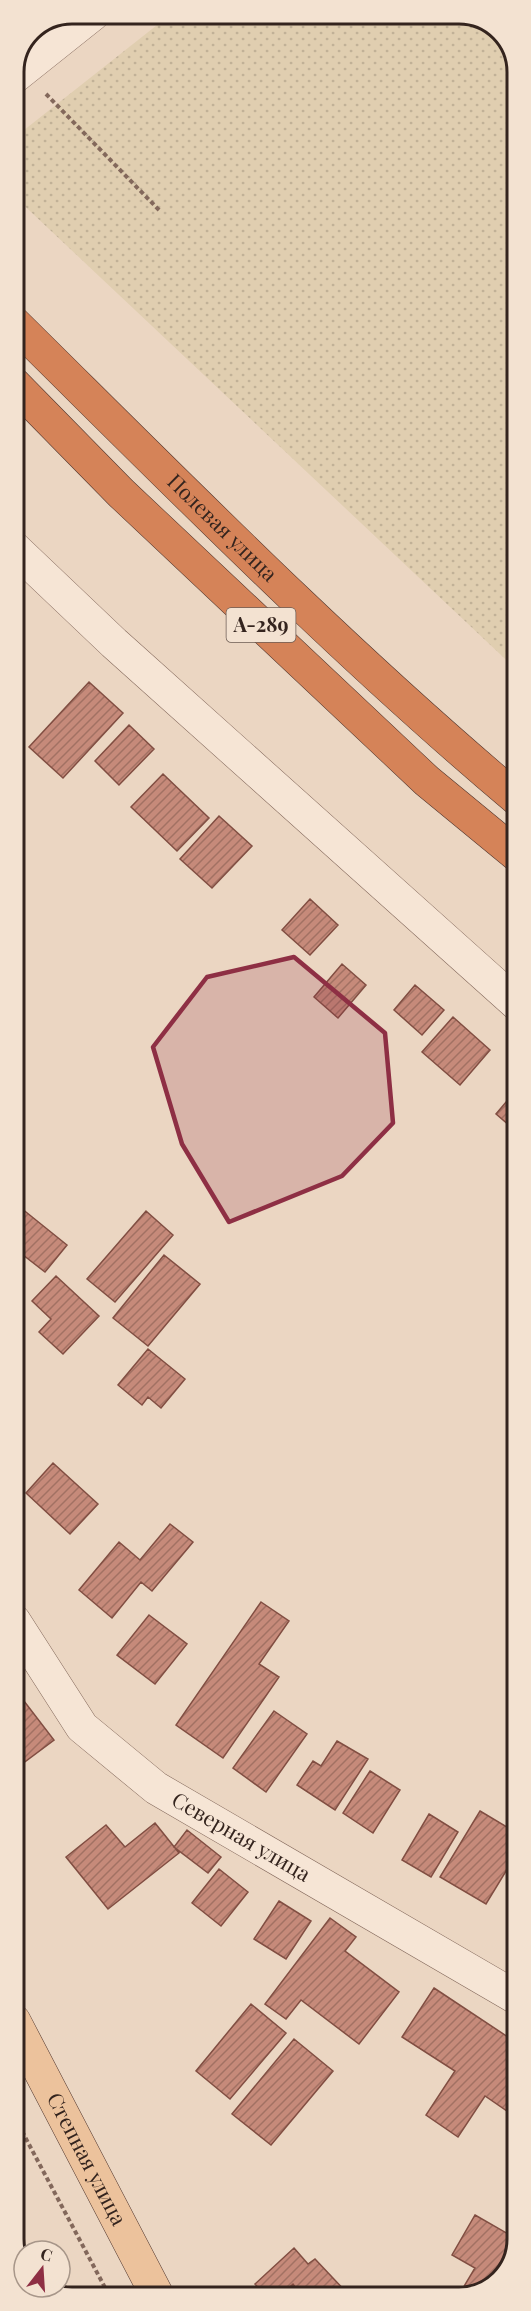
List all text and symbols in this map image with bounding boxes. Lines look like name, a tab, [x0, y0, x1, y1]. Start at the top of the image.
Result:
street label: Полевая улица	[162, 467, 285, 587]
road number: А-289	[226, 608, 296, 642]
street label: Северная улица	[167, 1784, 317, 1887]
street label: Степная улица	[42, 2087, 134, 2230]
north arrow	[12, 2239, 72, 2299]
text: С	[38, 2242, 55, 2266]

